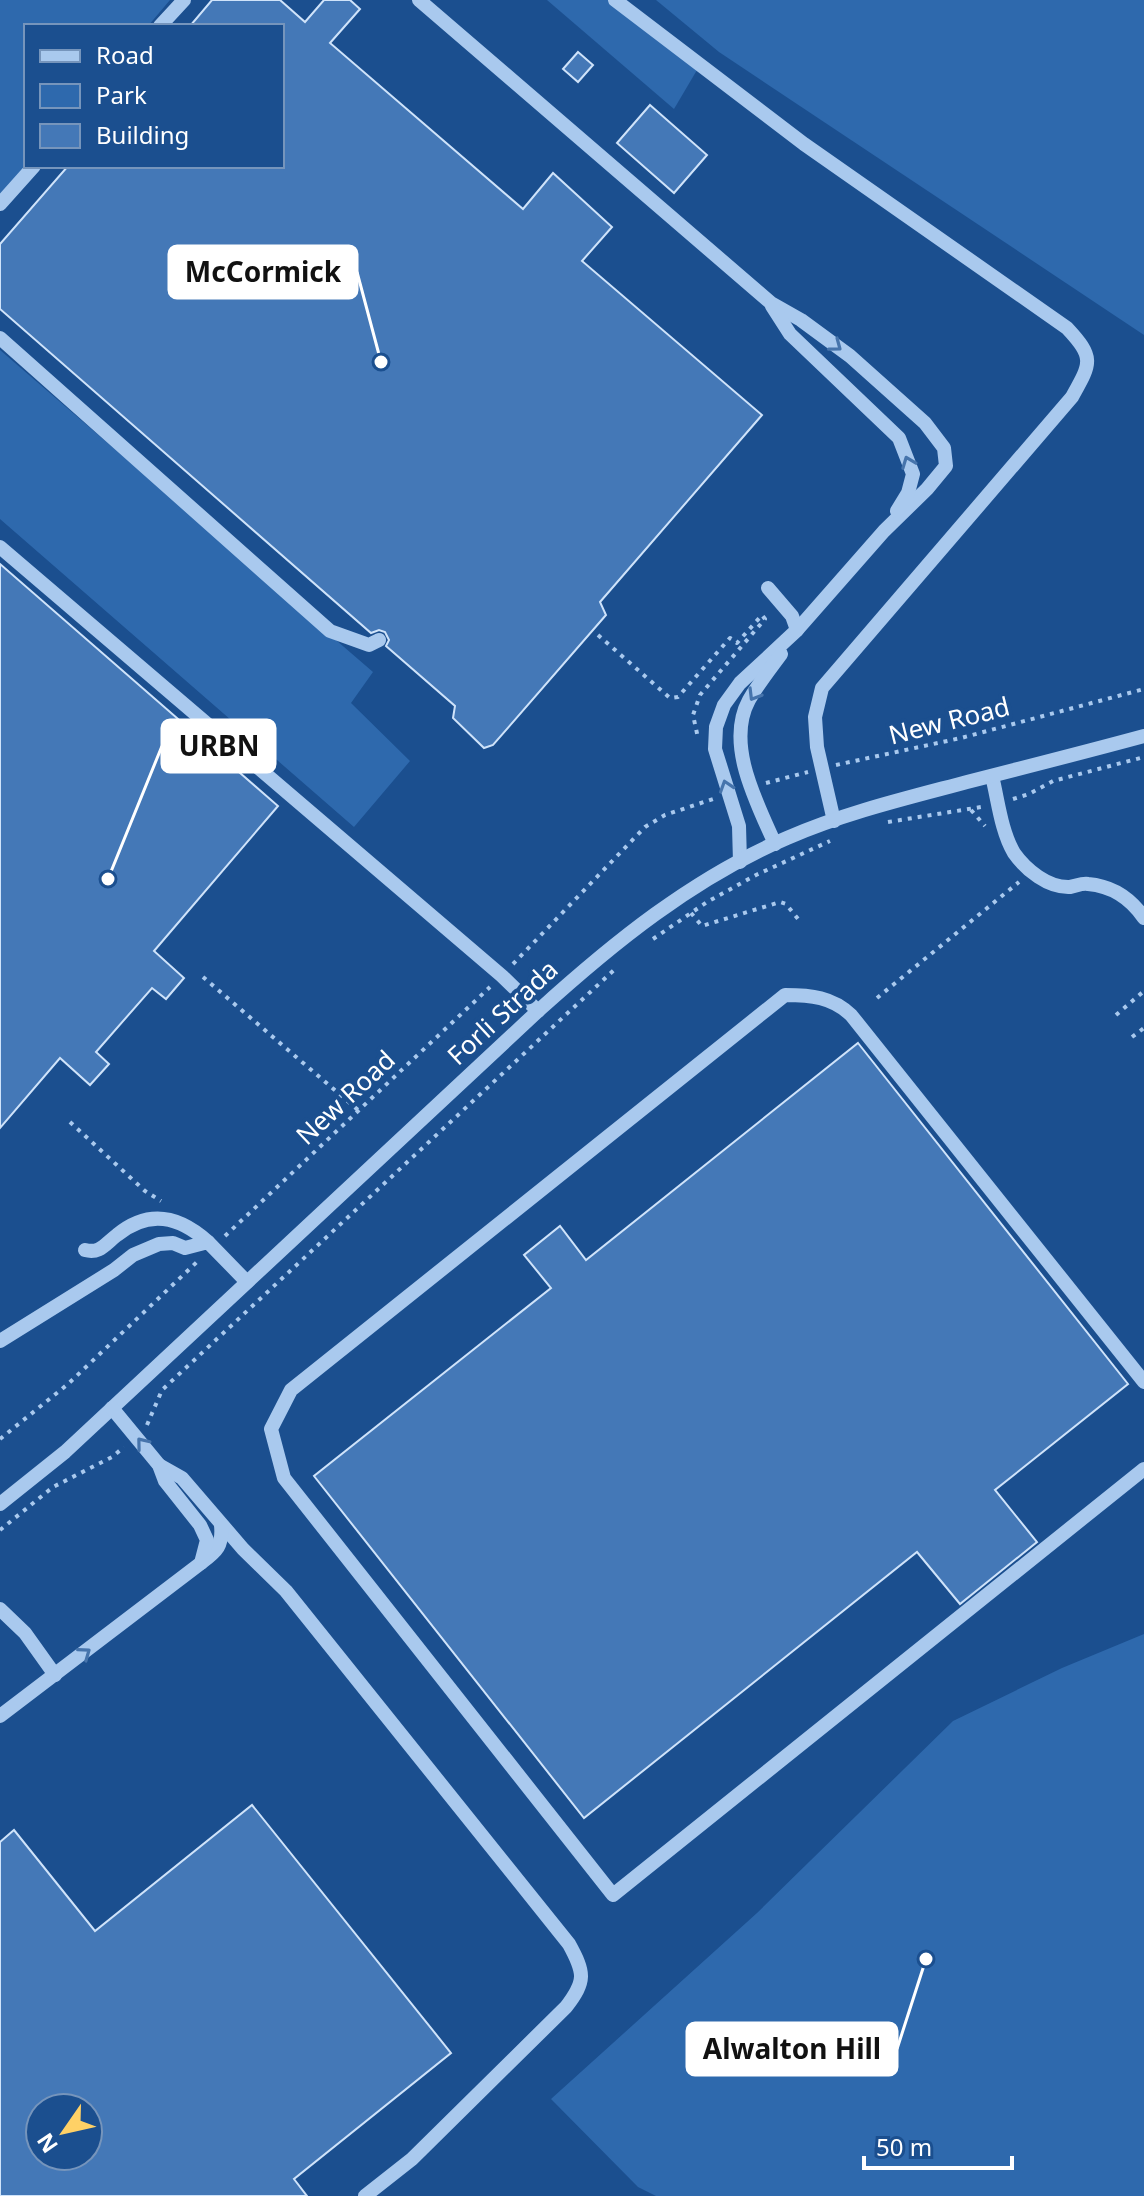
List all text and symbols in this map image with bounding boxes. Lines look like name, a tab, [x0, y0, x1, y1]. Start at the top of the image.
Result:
legend	[24, 24, 284, 168]
text: Road	[96, 38, 154, 71]
text: Park	[96, 78, 147, 111]
text: Building	[96, 118, 189, 151]
callout: McCormick	[169, 246, 357, 298]
text: McCormick	[185, 252, 342, 290]
one-way arrow	[827, 336, 842, 351]
one-way arrow	[901, 456, 918, 470]
one-way arrow	[748, 686, 763, 701]
street label: New Road	[885, 688, 1013, 752]
callout: URBN	[162, 720, 275, 772]
text: URBN	[179, 726, 259, 764]
one-way arrow	[720, 780, 736, 794]
street label: Forli Strada	[439, 951, 565, 1073]
street label: New Road	[288, 1042, 402, 1152]
one-way arrow	[137, 1437, 151, 1452]
one-way arrow	[76, 1648, 91, 1663]
callout: Alwalton Hill	[687, 2023, 897, 2075]
text: Alwalton Hill	[703, 2029, 881, 2067]
north arrow	[24, 2092, 104, 2172]
scale bar	[864, 2120, 1012, 2170]
text: N	[29, 2128, 64, 2160]
text: 50 m	[876, 2130, 932, 2163]

